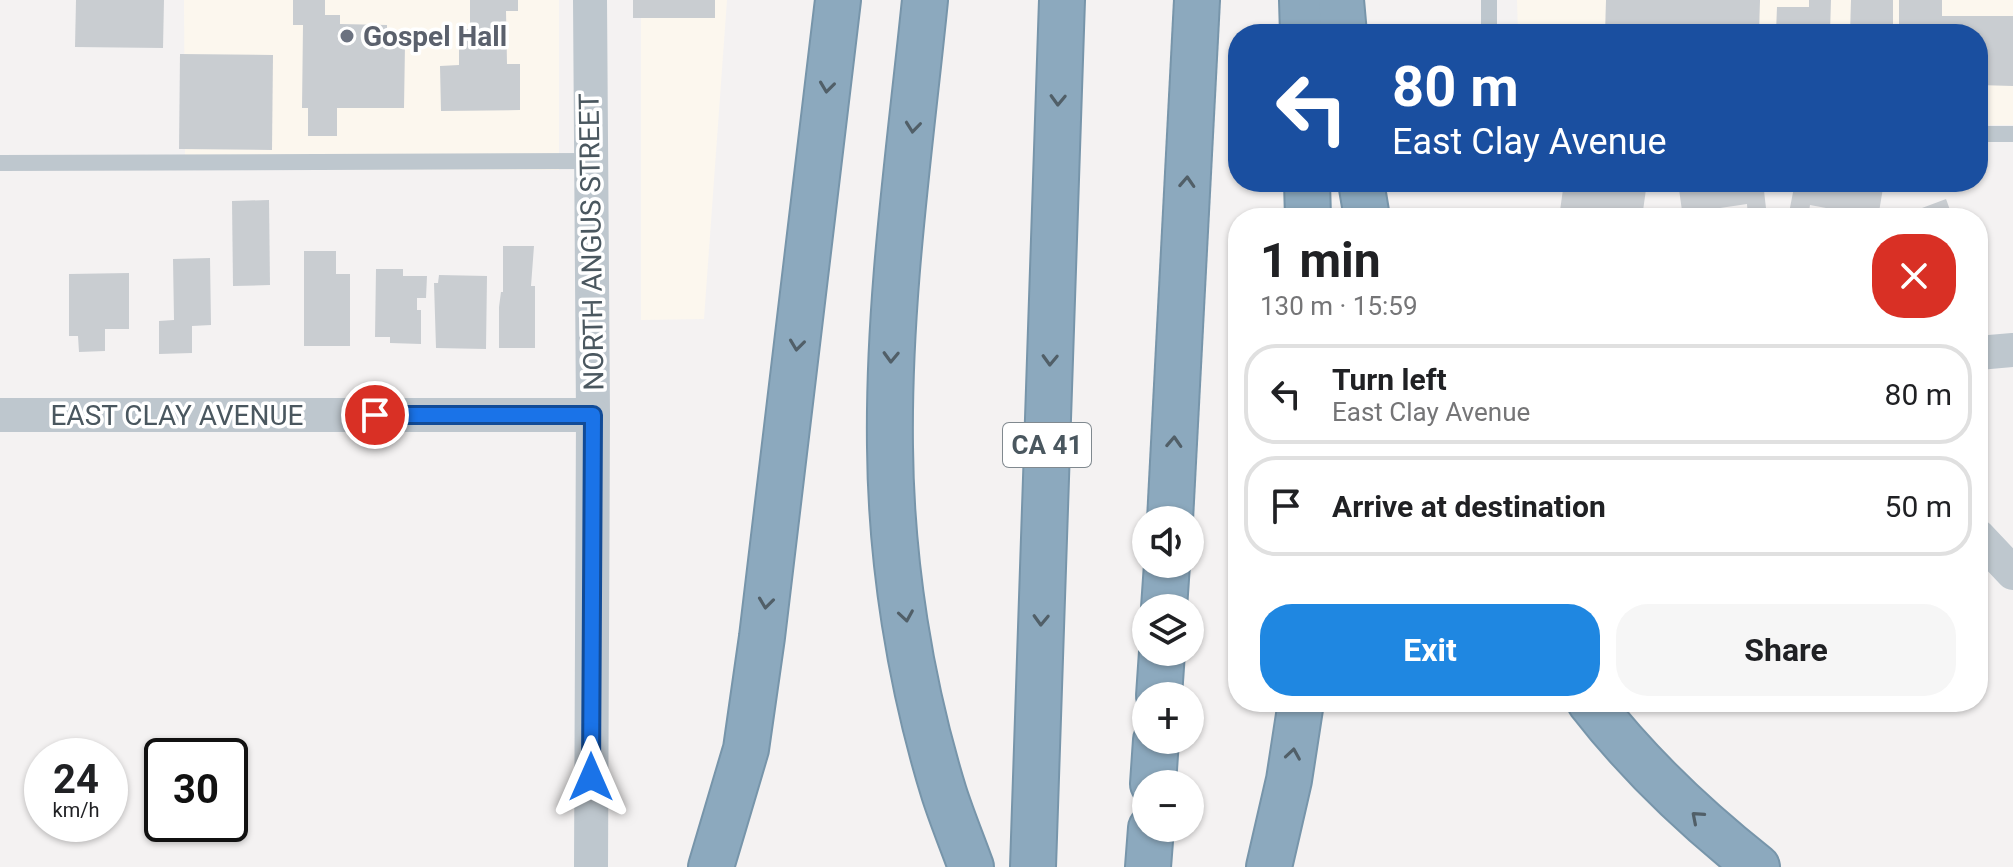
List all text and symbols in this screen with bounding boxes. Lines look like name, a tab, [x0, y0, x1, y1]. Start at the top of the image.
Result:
place label: Gospel Hall	[363, 20, 507, 53]
marker: Gospel Hall	[338, 27, 356, 45]
text: 80 m	[1392, 54, 1519, 120]
icon: left	[1260, 56, 1364, 160]
one-way arrow	[819, 81, 836, 94]
street label: NORTH ANGUS STREET	[572, 93, 611, 391]
one-way arrow	[1050, 94, 1067, 107]
one-way arrow	[904, 121, 921, 134]
text: East Clay Avenue	[1392, 121, 1667, 163]
one-way arrow	[1178, 175, 1195, 188]
text: 1 min	[1260, 232, 1381, 289]
button: close	[1872, 234, 1956, 318]
text: 130 m · 15:59	[1260, 291, 1418, 321]
one-way arrow	[788, 339, 805, 352]
one-way arrow	[883, 351, 900, 364]
one-way arrow	[1041, 354, 1058, 367]
text: Turn left	[1332, 362, 1447, 397]
icon: left	[1264, 372, 1308, 416]
text: 80 m	[1885, 377, 1952, 412]
pin	[341, 381, 409, 449]
icon: arrive	[353, 393, 397, 437]
text: East Clay Avenue	[1332, 397, 1530, 427]
street label: EAST CLAY AVENUE	[50, 399, 304, 432]
road number: CA 41	[1003, 423, 1091, 467]
one-way arrow	[1165, 435, 1182, 448]
icon: arrive	[1264, 484, 1308, 528]
text: Arrive at destination	[1332, 489, 1606, 524]
text: 50 m	[1885, 489, 1952, 524]
map controls	[1132, 506, 1204, 842]
button: sound	[1132, 506, 1204, 578]
button: layers	[1132, 594, 1204, 666]
one-way arrow	[758, 596, 775, 610]
button: Exit	[1260, 604, 1600, 696]
button: Share	[1616, 604, 1956, 696]
one-way arrow	[896, 609, 913, 623]
one-way arrow	[1032, 614, 1049, 627]
button: +	[1132, 682, 1204, 754]
position arrow	[549, 735, 633, 819]
speed limit sign: 30	[144, 738, 248, 842]
one-way arrow	[1284, 747, 1301, 761]
text: 24	[53, 756, 99, 803]
button: −	[1132, 770, 1204, 842]
text: km/h	[53, 798, 99, 822]
one-way arrow	[1692, 812, 1707, 826]

